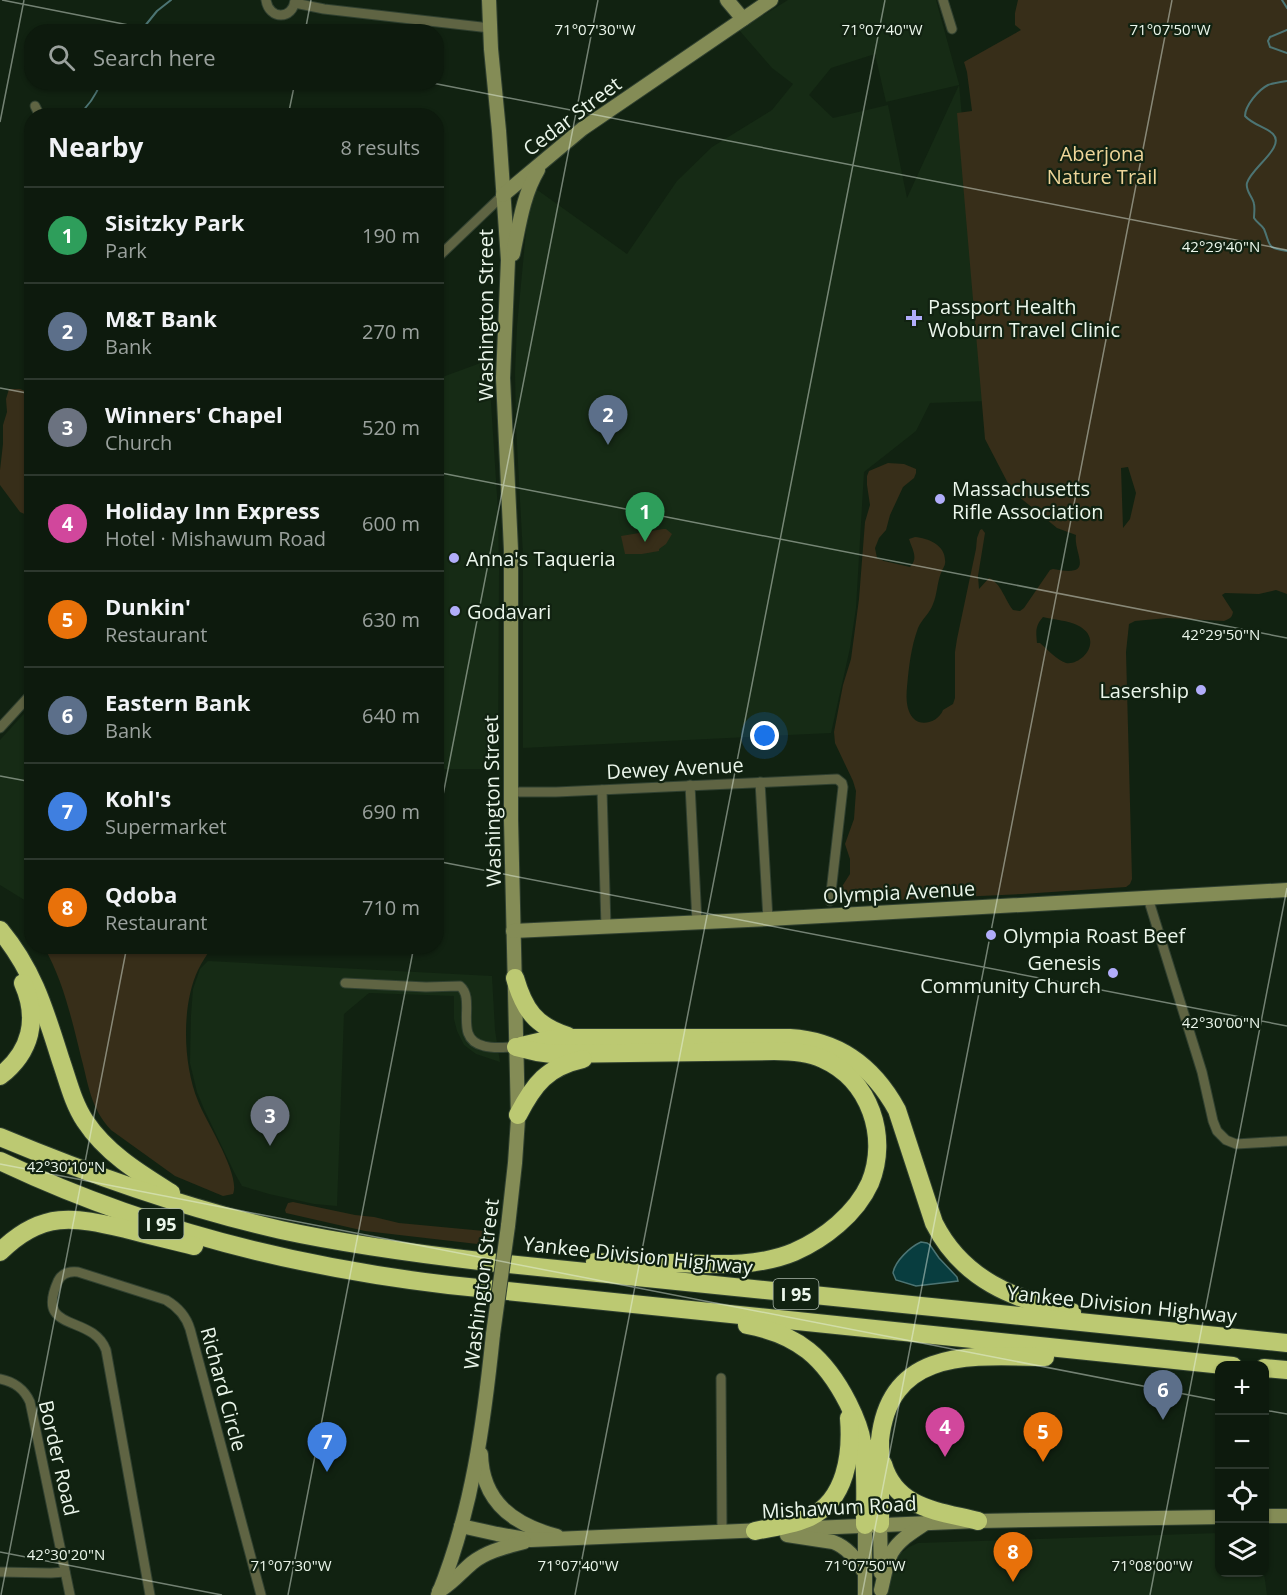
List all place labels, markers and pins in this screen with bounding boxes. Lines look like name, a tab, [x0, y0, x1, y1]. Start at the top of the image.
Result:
place label: Passport Health Woburn Travel Clinic	[928, 293, 1120, 343]
marker: Passport Health Woburn Travel Clinic	[905, 309, 923, 327]
pin: 2	[588, 396, 628, 445]
place label: Massachusetts Rifle Association	[952, 475, 1104, 525]
pin: 1	[626, 492, 664, 542]
marker: Massachusetts Rifle Association	[933, 492, 947, 506]
place label: Anna's Taqueria	[466, 545, 616, 572]
marker: Anna's Taqueria	[447, 551, 461, 565]
place label: Godavari	[467, 598, 551, 625]
marker: Godavari	[448, 604, 462, 618]
place label: Lasership	[1099, 677, 1189, 704]
marker: Lasership	[1194, 683, 1208, 697]
place label: Olympia Roast Beef	[1003, 922, 1186, 949]
marker: Olympia Roast Beef	[984, 928, 998, 942]
place label: Genesis Community Church	[920, 949, 1101, 999]
marker: Genesis Community Church	[1106, 966, 1120, 980]
pin: 3	[250, 1096, 290, 1146]
pin: 6	[1144, 1370, 1182, 1420]
pin: 4	[926, 1408, 964, 1457]
pin: 5	[1024, 1412, 1062, 1462]
pin: 7	[308, 1422, 346, 1472]
pin: 8	[994, 1532, 1032, 1582]

